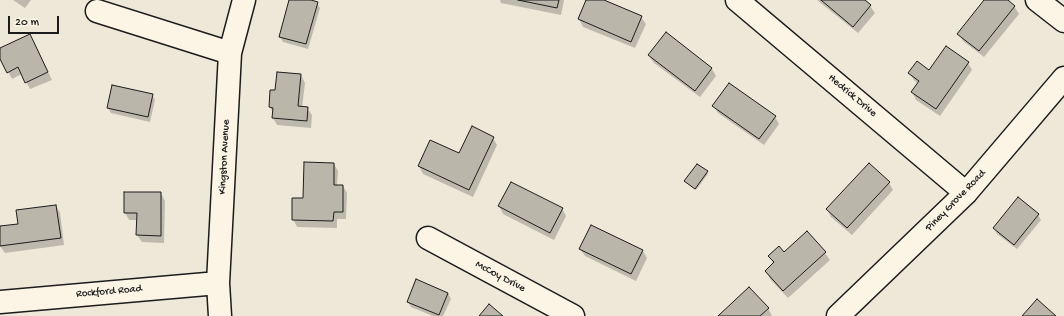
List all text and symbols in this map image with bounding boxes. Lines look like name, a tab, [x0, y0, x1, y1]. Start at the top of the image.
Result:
scale bar	[10, 8, 61, 34]
text: 20 m	[15, 16, 39, 30]
street label: Hedrick Drive	[825, 72, 879, 120]
street label: Kingston Avenue	[216, 119, 234, 195]
street label: Piney Grove Road	[923, 167, 989, 235]
street label: McCoy Drive	[473, 258, 527, 296]
street label: Rockford Road	[75, 283, 143, 301]

